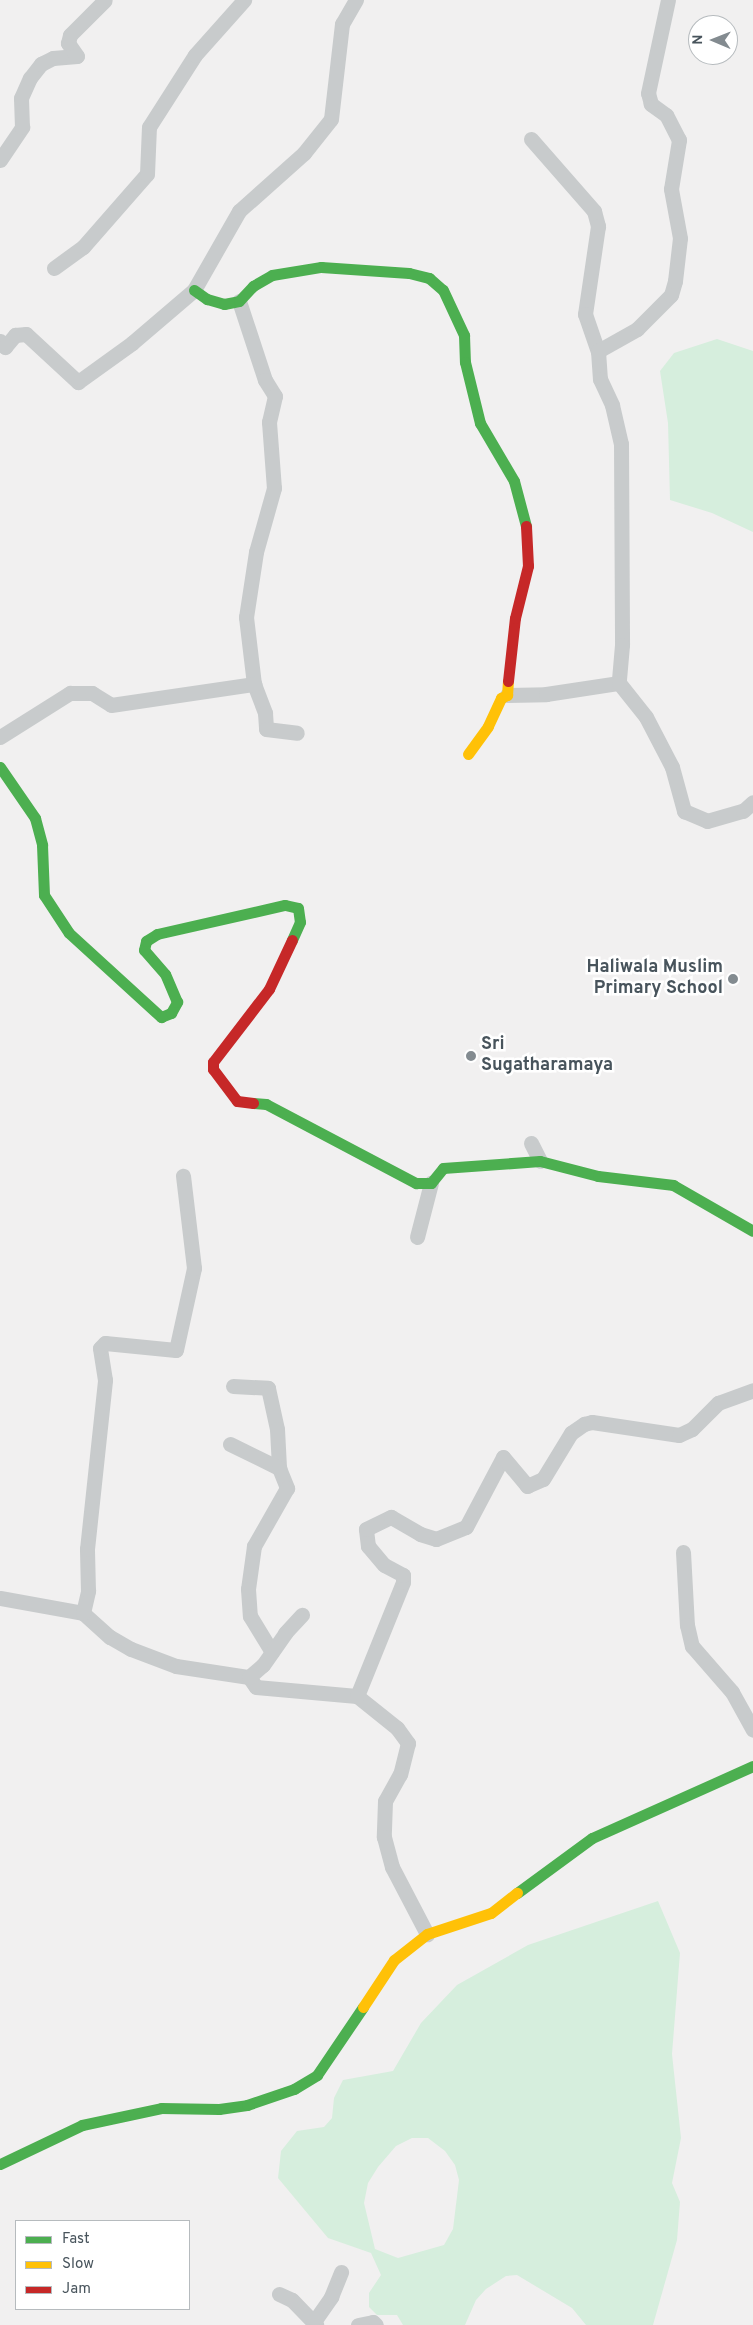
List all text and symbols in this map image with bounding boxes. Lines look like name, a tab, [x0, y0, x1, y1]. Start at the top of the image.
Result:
north arrow	[688, 15, 738, 65]
text: N	[690, 35, 707, 45]
place label: Haliwala Muslim Primary School	[586, 958, 723, 1001]
marker: Haliwala Muslim Primary School	[727, 973, 739, 985]
place label: Sri Sugatharamaya	[481, 1035, 613, 1078]
marker: Sri Sugatharamaya	[465, 1050, 477, 1062]
legend	[15, 2220, 190, 2310]
text: Fast	[62, 2230, 90, 2249]
text: Slow	[62, 2255, 94, 2274]
text: Jam	[62, 2280, 91, 2299]

